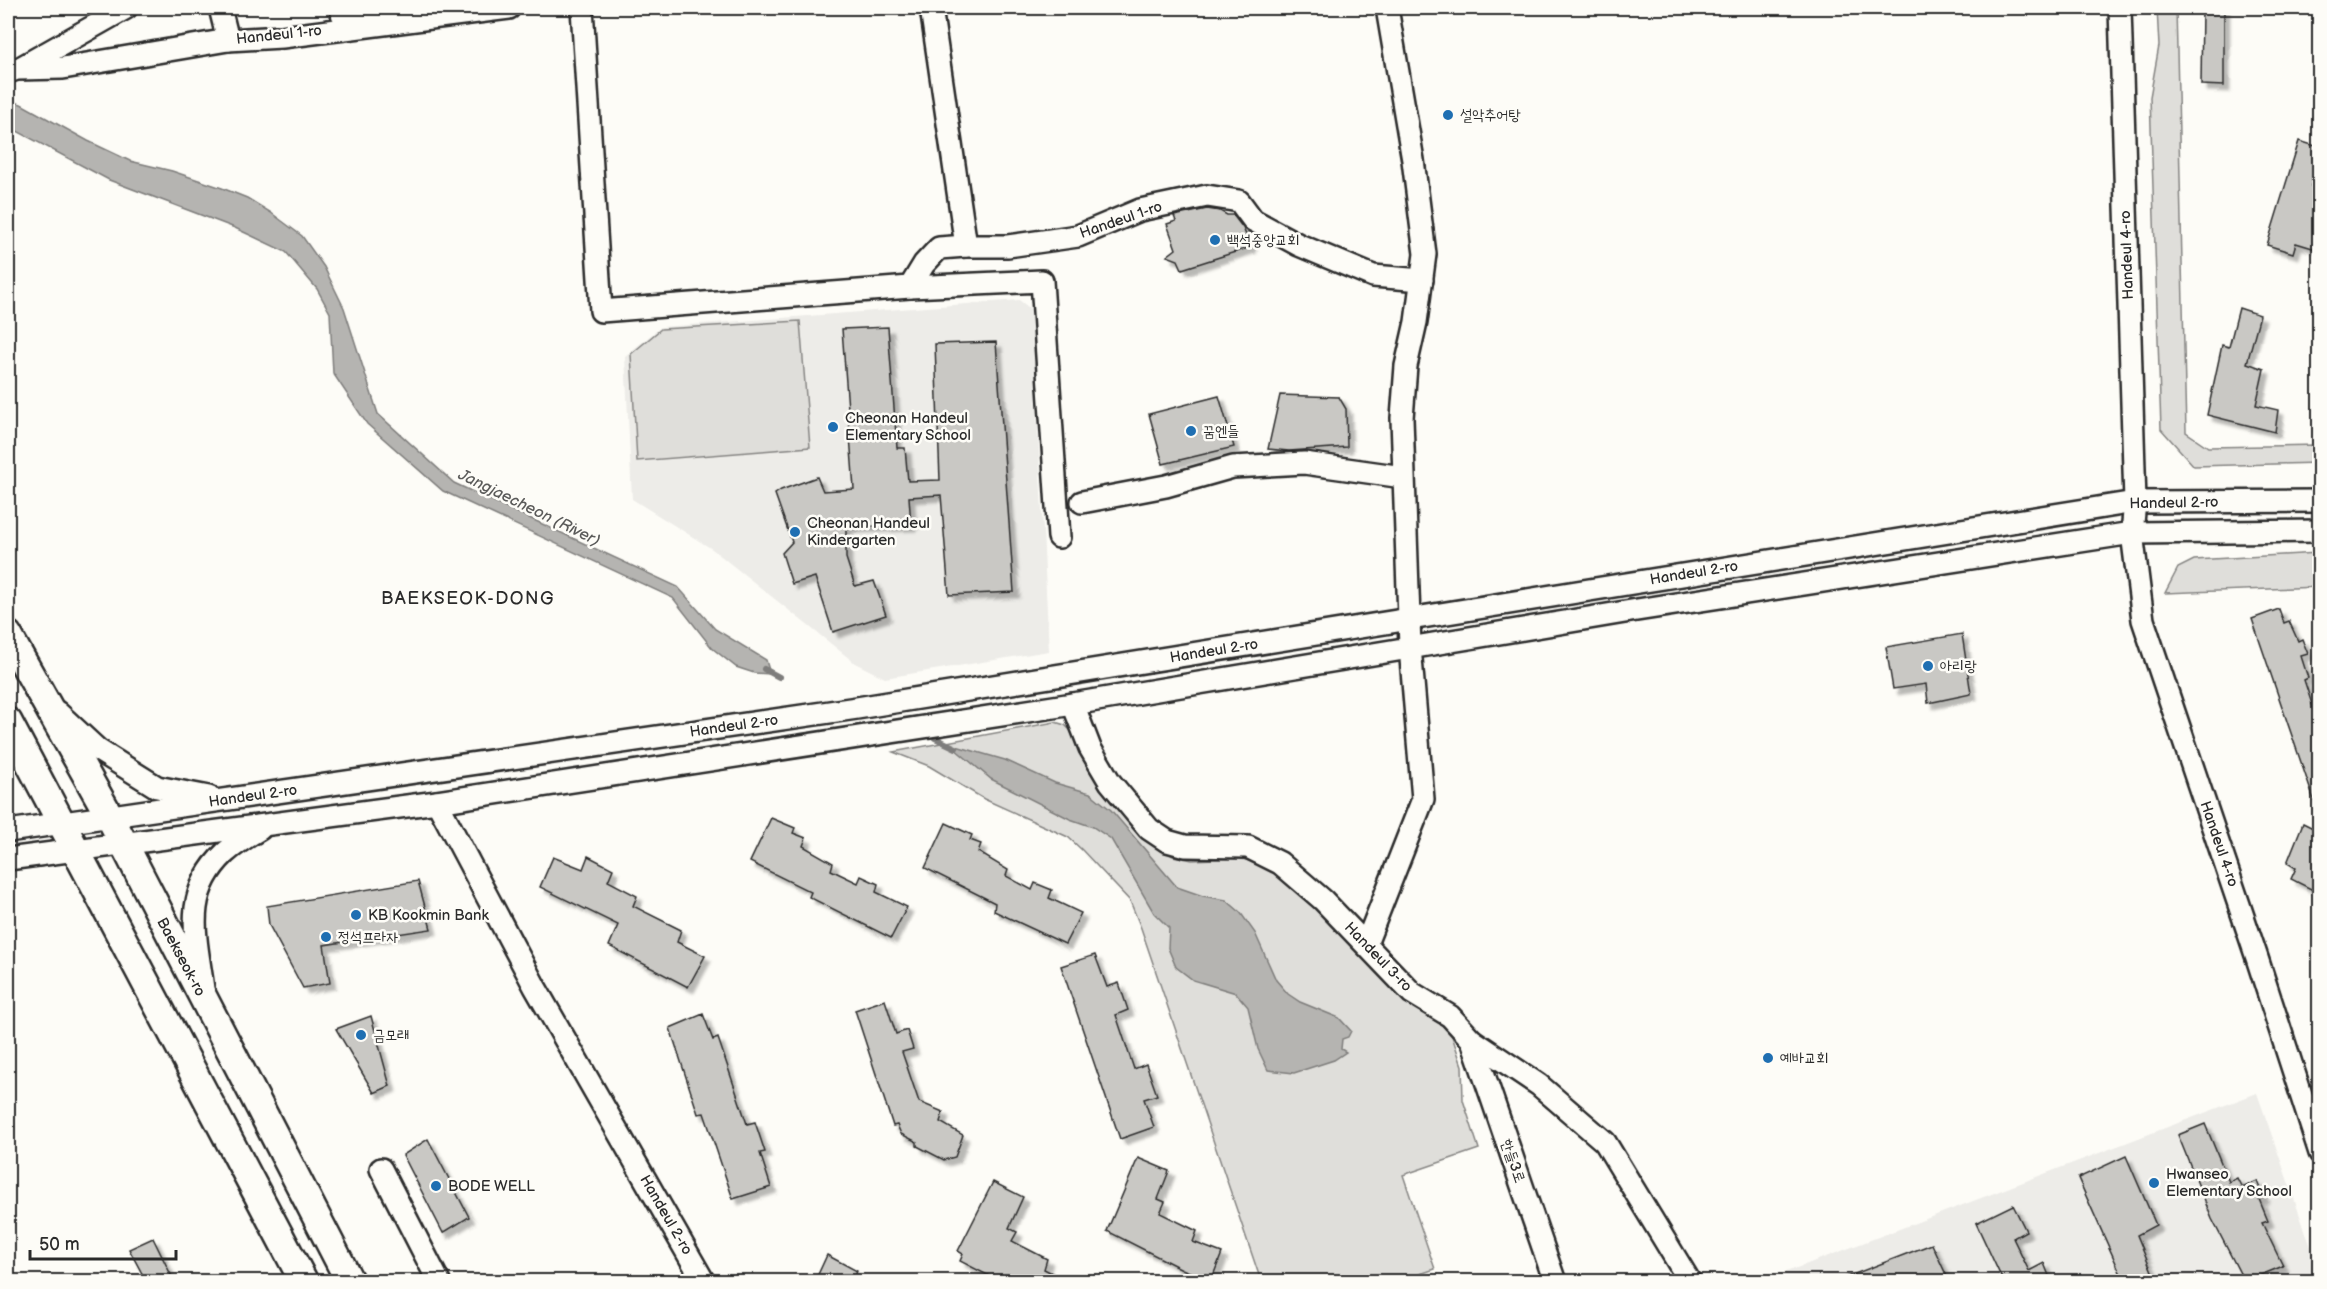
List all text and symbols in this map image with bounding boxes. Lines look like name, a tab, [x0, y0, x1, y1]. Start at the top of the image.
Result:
street label: Handeul 1-ro	[235, 21, 323, 49]
place label: 설악추어탕	[1460, 106, 1521, 125]
marker: 설악추어탕	[1441, 108, 1455, 122]
street label: Handeul 1-ro	[1077, 197, 1165, 243]
street label: Handeul 4-ro	[2116, 210, 2138, 300]
place label: 백석중앙교회	[1227, 231, 1299, 250]
marker: 백석중앙교회	[1208, 233, 1222, 247]
place label: Cheonan Handeul Elementary School	[845, 409, 971, 445]
marker: Cheonan Handeul Elementary School	[826, 420, 840, 434]
place label: 꿈엔들	[1203, 422, 1239, 441]
marker: 꿈엔들	[1184, 424, 1198, 438]
water label: Jangjaecheon (River)	[454, 465, 603, 551]
street label: Handeul 2-ro	[2129, 493, 2219, 513]
place label: Cheonan Handeul Kindergarten	[807, 514, 930, 550]
marker: Cheonan Handeul Kindergarten	[788, 525, 802, 539]
street label: Handeul 2-ro	[1648, 557, 1740, 589]
district label: BAEKSEOK-DONG	[381, 588, 555, 609]
street label: Handeul 2-ro	[1168, 635, 1260, 667]
place label: 아리랑	[1940, 657, 1977, 676]
marker: 아리랑	[1921, 659, 1935, 673]
street label: Handeul 2-ro	[689, 710, 779, 742]
street label: Handeul 2-ro	[208, 780, 298, 812]
street label: Handeul 4-ro	[2195, 799, 2243, 889]
place label: KB Kookmin Bank	[368, 906, 490, 925]
marker: KB Kookmin Bank	[349, 908, 363, 922]
street label: Baekseok-ro	[152, 914, 210, 1000]
street label: Handeul 3-ro	[1340, 918, 1416, 996]
place label: 정석프라자	[338, 928, 398, 947]
marker: 정석프라자	[319, 930, 333, 944]
place label: 금모래	[373, 1026, 409, 1045]
marker: 금모래	[354, 1028, 368, 1042]
place label: 예바교회	[1780, 1049, 1828, 1068]
marker: 예바교회	[1761, 1051, 1775, 1065]
street label: 한들3로	[1497, 1136, 1529, 1186]
place label: Hwanseo Elementary School	[2166, 1165, 2292, 1201]
street label: Handeul 2-ro	[635, 1172, 697, 1258]
marker: Hwanseo Elementary School	[2147, 1176, 2161, 1190]
place label: BODE WELL	[448, 1177, 535, 1196]
marker: BODE WELL	[429, 1179, 443, 1193]
scale bar	[30, 1223, 176, 1261]
text: 50 m	[39, 1234, 80, 1255]

